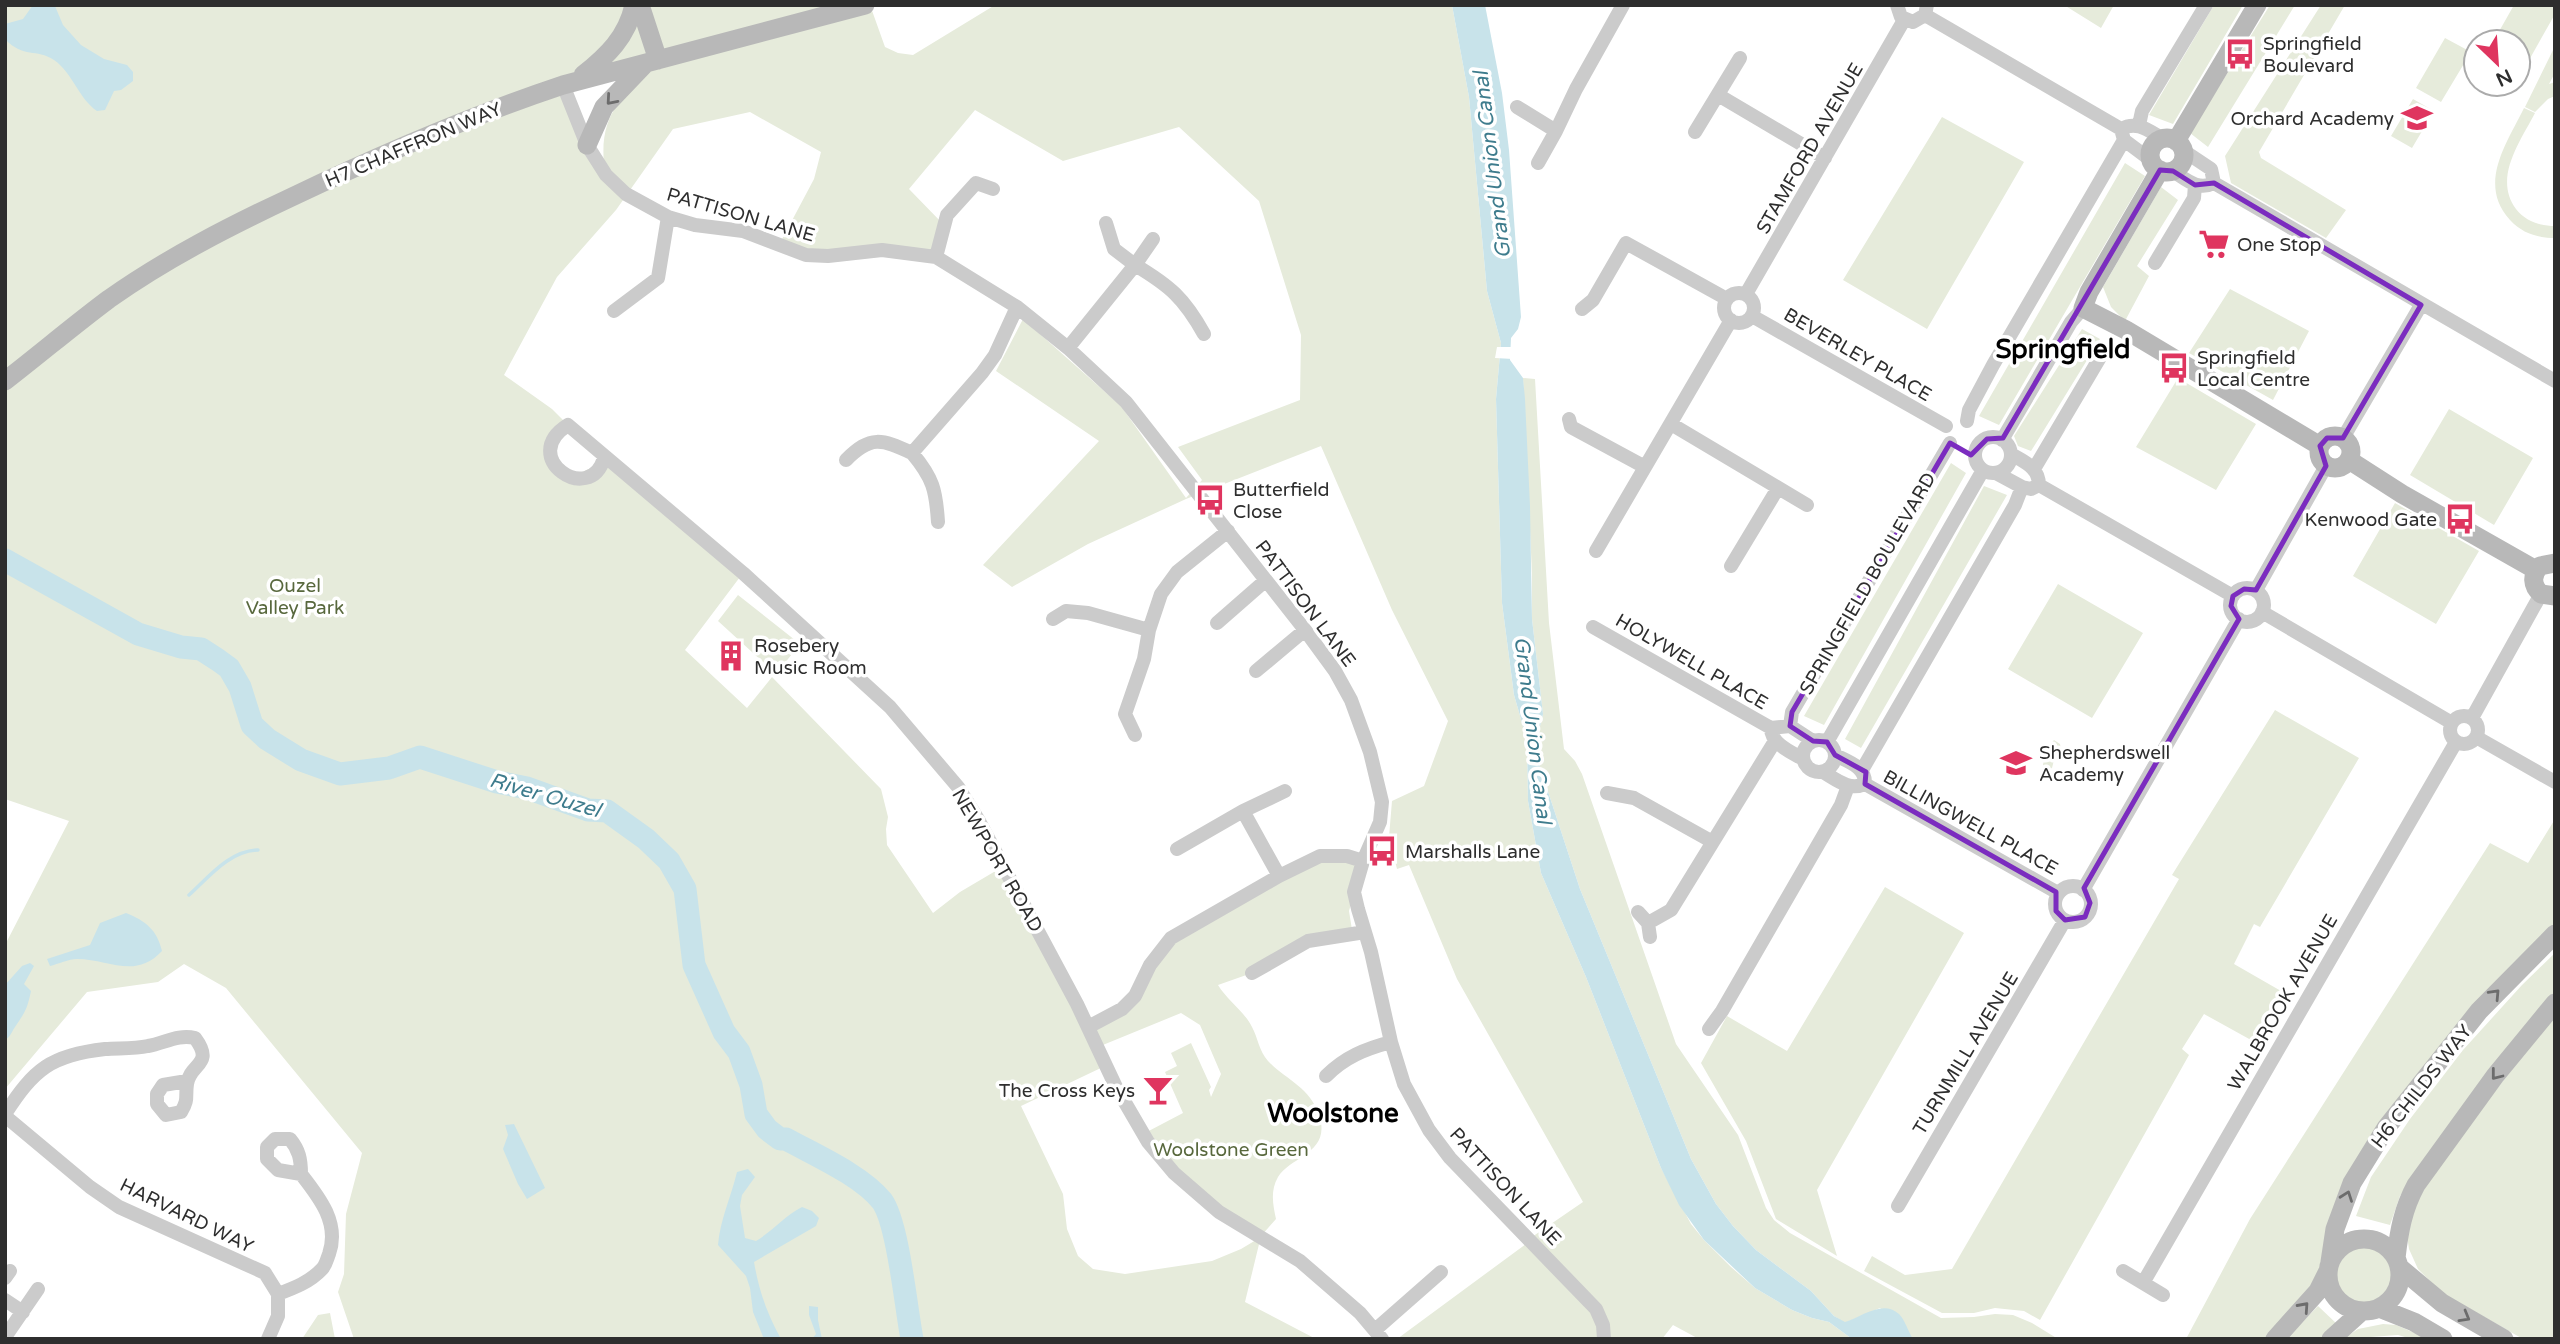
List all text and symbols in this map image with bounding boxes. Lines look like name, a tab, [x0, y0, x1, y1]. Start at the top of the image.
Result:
north arrow	[2462, 28, 2532, 98]
place label: Springfield Boulevard	[2263, 33, 2362, 77]
bus stop icon: Springfield Boulevard	[2223, 37, 2257, 71]
street label: STAMFORD AVENUE	[1752, 59, 1868, 238]
text: N	[2492, 64, 2515, 91]
water label: Grand Union Canal	[1468, 67, 1516, 260]
one-way arrow	[607, 92, 619, 105]
street label: H7 CHAFFRON WAY	[322, 98, 505, 192]
school or university icon: Orchard Academy	[2400, 101, 2434, 135]
place label: Orchard Academy	[2230, 108, 2394, 130]
street label: PATTISON LANE	[664, 183, 817, 247]
supermarket icon: One Stop	[2197, 227, 2231, 261]
place label: One Stop	[2237, 234, 2321, 256]
street label: BEVERLEY PLACE	[1780, 304, 1935, 406]
district label: Springfield	[1995, 334, 2131, 365]
place label: Springfield Local Centre	[2197, 347, 2310, 391]
bus stop icon: Springfield Local Centre	[2157, 351, 2191, 385]
street label: SPRINGFIELD BOULEVARD	[1795, 469, 1941, 698]
place label: Butterfield Close	[1233, 479, 1330, 523]
bus stop icon: Butterfield Close	[1193, 483, 1227, 517]
bus stop icon: Kenwood Gate	[2443, 502, 2477, 536]
place label: Kenwood Gate	[2304, 509, 2437, 531]
street label: PATTISON LANE	[1250, 536, 1360, 671]
park label: Ouzel Valley Park	[246, 575, 344, 619]
street label: HOLYWELL PLACE	[1611, 609, 1772, 714]
place label: Rosebery Music Room	[754, 635, 867, 679]
water label: Grand Union Canal	[1509, 635, 1557, 828]
building icon: Rosebery Music Room	[714, 639, 748, 673]
place label: Shepherdswell Academy	[2039, 742, 2170, 786]
school or university icon: Shepherdswell Academy	[1999, 746, 2033, 780]
street label: BILLINGWELL PLACE	[1879, 766, 2062, 880]
water label: River Ouzel	[487, 768, 606, 824]
street label: NEWPORT ROAD	[947, 785, 1047, 936]
bus stop icon: Marshalls Lane	[1365, 834, 1399, 868]
place label: Marshalls Lane	[1405, 841, 1540, 863]
street label: WALBROOK AVENUE	[2223, 910, 2342, 1095]
street label: TURNMILL AVENUE	[1909, 968, 2023, 1139]
one-way arrow	[2487, 989, 2500, 1002]
street label: H6 CHILDS WAY	[2367, 1021, 2477, 1153]
one-way arrow	[2492, 1067, 2505, 1079]
bar icon: The Cross Keys	[1141, 1073, 1175, 1107]
place label: The Cross Keys	[999, 1080, 1135, 1102]
district label: Woolstone	[1267, 1098, 1399, 1129]
street label: PATTISON LANE	[1445, 1123, 1565, 1250]
park label: Woolstone Green	[1153, 1139, 1309, 1161]
street label: HARVARD WAY	[116, 1174, 257, 1258]
one-way arrow	[2339, 1191, 2353, 1203]
one-way arrow	[2296, 1302, 2308, 1315]
one-way arrow	[2458, 1308, 2471, 1321]

